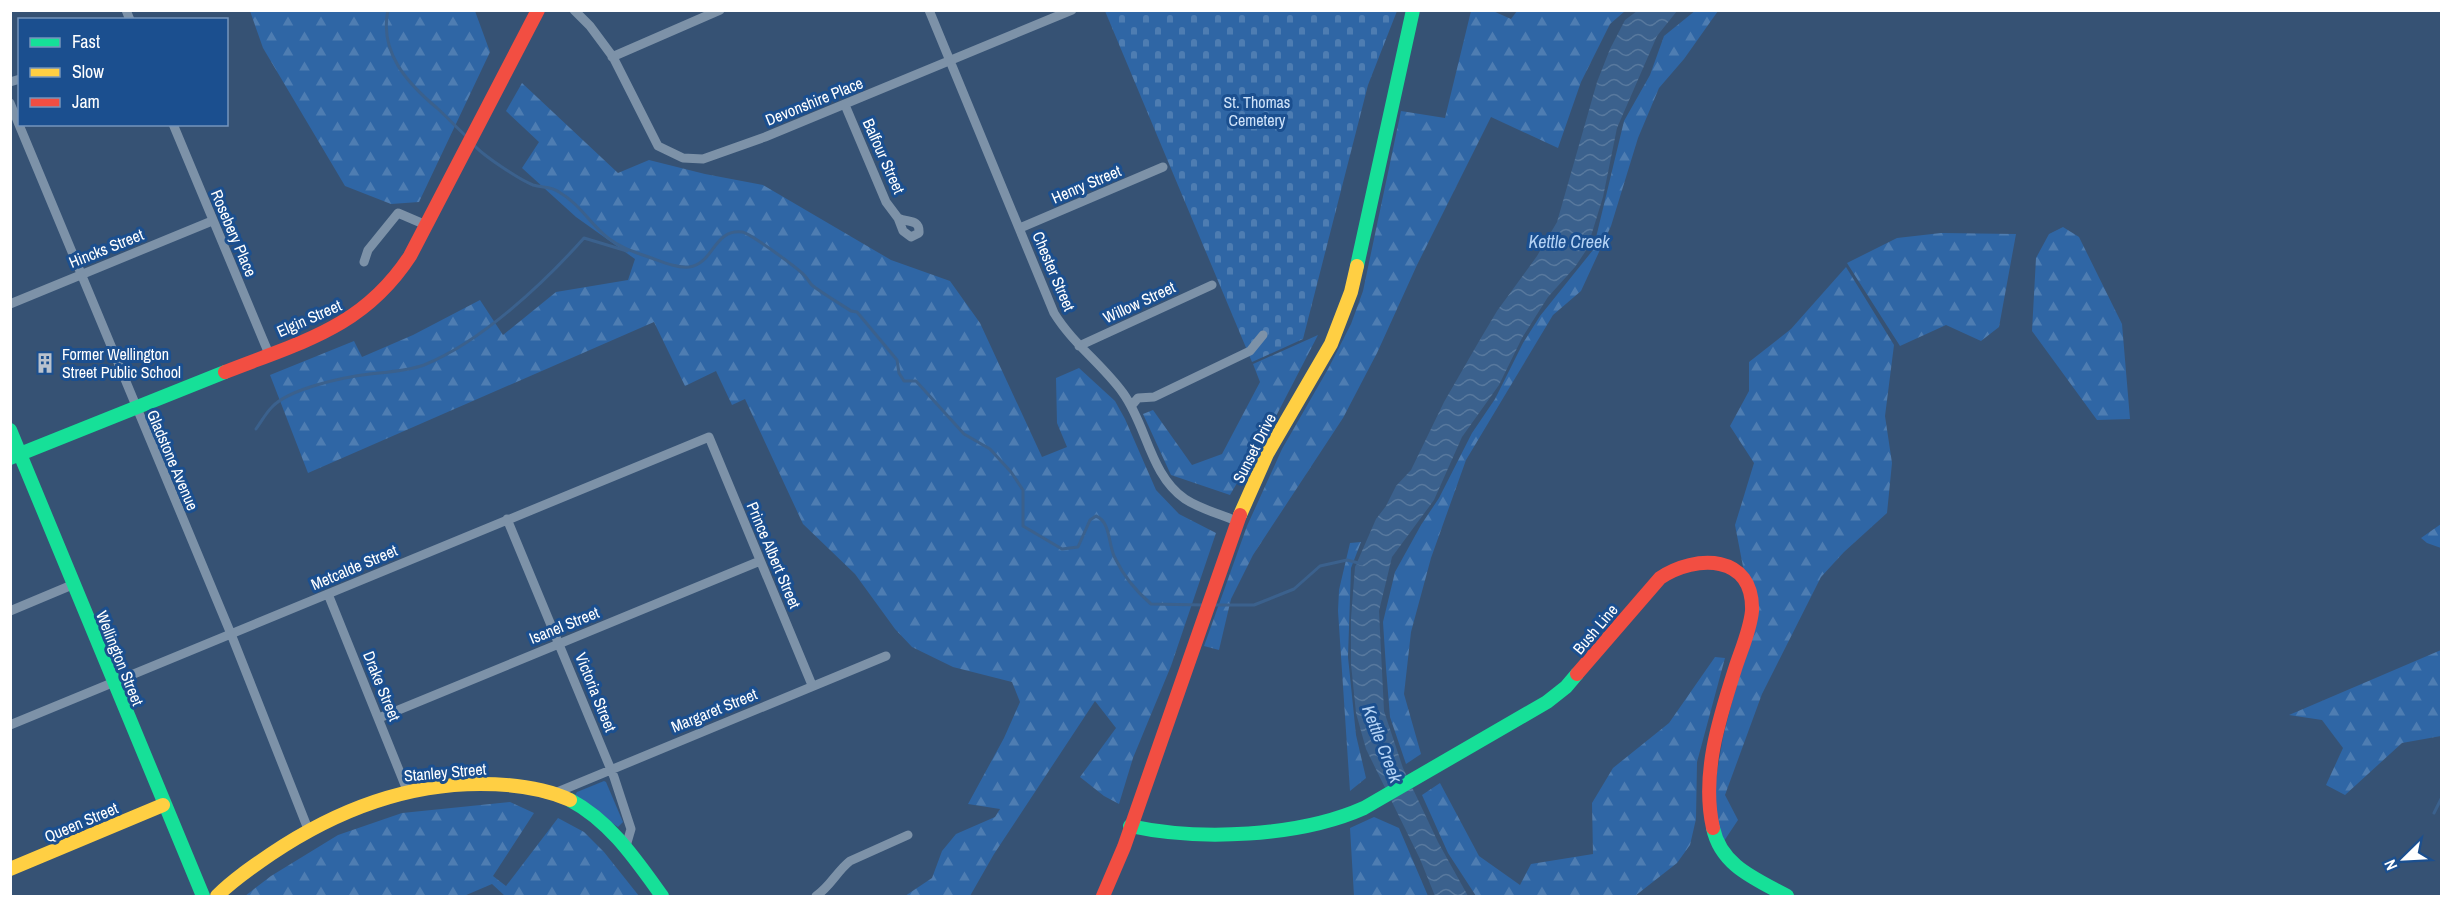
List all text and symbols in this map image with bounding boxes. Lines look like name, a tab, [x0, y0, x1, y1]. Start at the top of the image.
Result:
legend	[18, 18, 228, 126]
text: Fast	[72, 29, 100, 54]
text: Slow	[72, 59, 104, 84]
street label: Devonshire Place	[762, 71, 866, 131]
text: Jam	[72, 89, 100, 114]
park label: St. Thomas Cemetery	[1224, 91, 1290, 131]
street label: Balfour Street	[858, 115, 911, 197]
street label: Henry Street	[1048, 159, 1125, 209]
street label: Rosebery Place	[206, 186, 262, 280]
street label: Hincks Street	[65, 223, 147, 273]
street label: Chester Street	[1027, 228, 1081, 315]
water label: Kettle Creek	[1528, 229, 1610, 254]
street label: Willow Street	[1099, 276, 1179, 328]
street label: Elgin Street	[273, 294, 345, 342]
place label: Former Wellington Street Public School	[62, 343, 181, 383]
building icon: Former Wellington Street Public School	[33, 351, 57, 375]
street label: Gladstone Avenue	[142, 406, 204, 514]
street label: Sunset Drive	[1227, 409, 1281, 487]
street label: Prince Albert Street	[742, 498, 806, 612]
street label: Metcalde Street	[307, 539, 401, 595]
street label: Bush Line	[1568, 599, 1622, 659]
street label: Isanel Street	[526, 601, 603, 649]
street label: Wellington Street	[91, 607, 149, 709]
street label: Drake Street	[358, 648, 406, 725]
street label: Victoria Street	[570, 649, 622, 735]
street label: Margaret Street	[668, 683, 761, 737]
water label: Kettle Creek	[1356, 701, 1409, 787]
street label: Stanley Street	[403, 757, 487, 787]
street label: Queen Street	[41, 796, 122, 847]
north arrow	[2374, 829, 2434, 889]
text: N	[2378, 856, 2402, 874]

